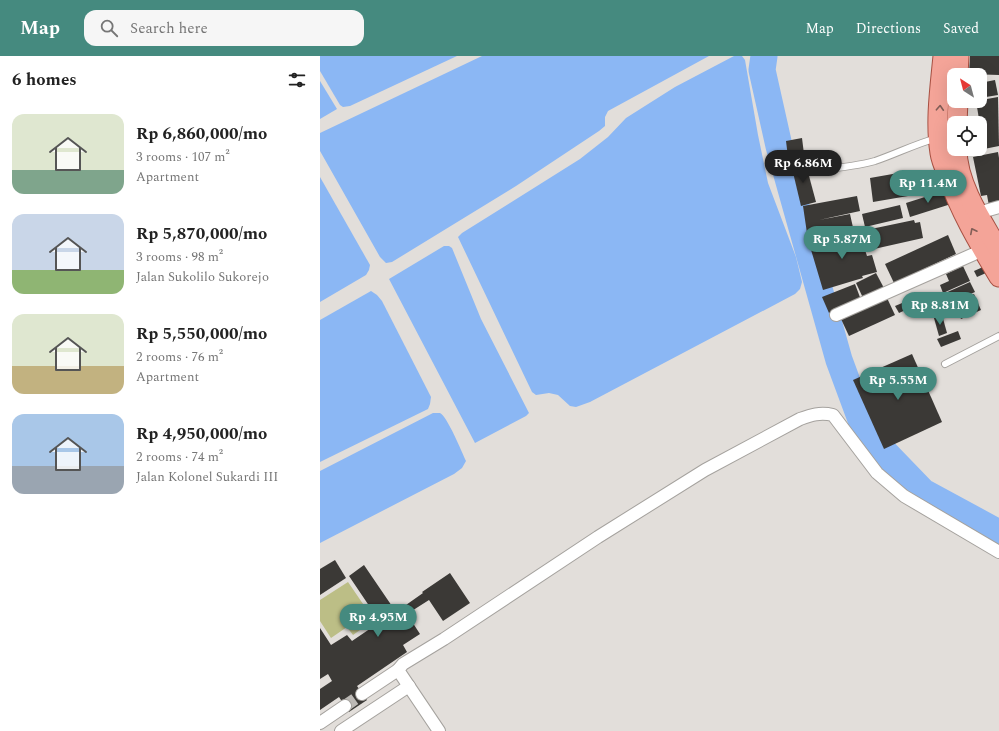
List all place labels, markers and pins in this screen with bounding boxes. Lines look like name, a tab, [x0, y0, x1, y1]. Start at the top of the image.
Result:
pin: Rp 6.86M	[762, 150, 844, 184]
pin: Rp 11.4M	[887, 170, 969, 204]
pin: Rp 5.87M	[801, 226, 883, 260]
pin: Rp 8.81M	[899, 292, 981, 326]
pin: Rp 5.55M	[857, 367, 939, 401]
pin: Rp 4.95M	[337, 604, 419, 638]

